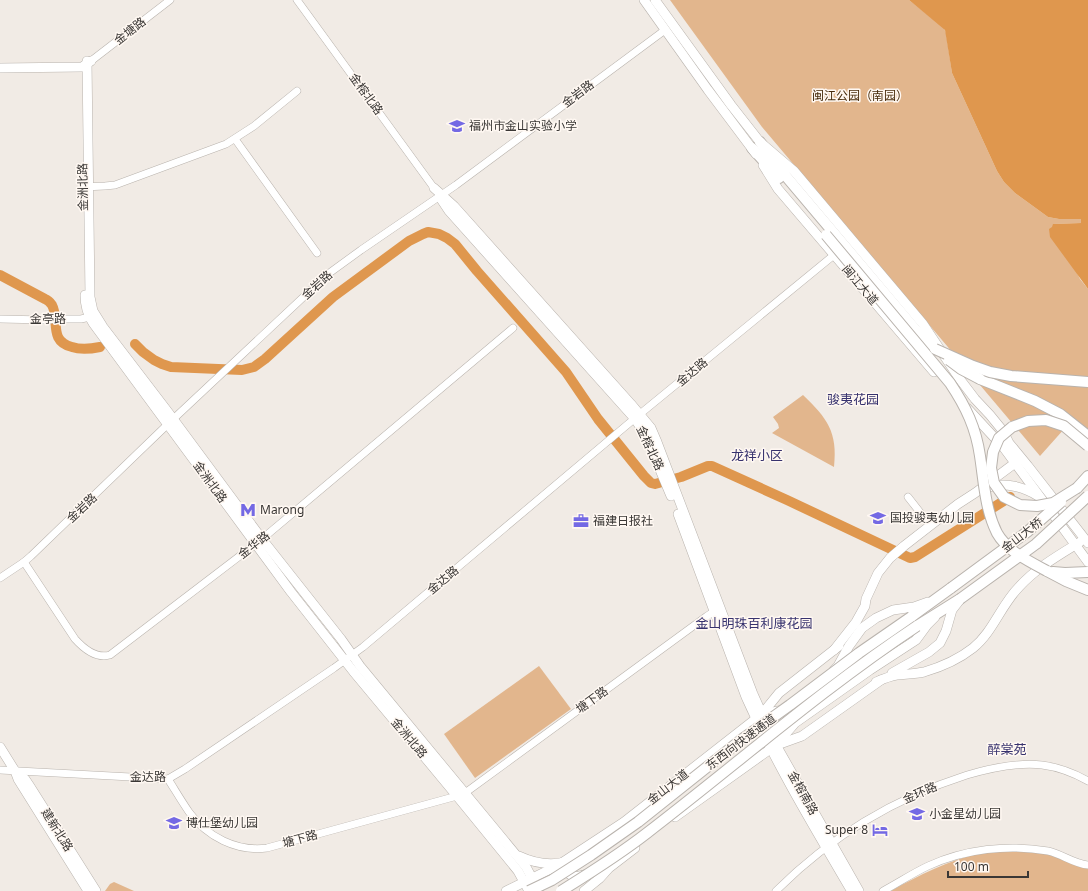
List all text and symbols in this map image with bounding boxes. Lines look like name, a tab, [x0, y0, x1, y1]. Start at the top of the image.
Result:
street label: 金塘路	[110, 13, 149, 48]
street label: 金榕北路	[345, 69, 387, 118]
street label: 金岩路	[558, 76, 597, 111]
park label: 闽江公园（南园）	[812, 87, 908, 104]
school or university icon: 福州市金山实验小学	[448, 117, 466, 135]
place label: 福州市金山实验小学	[469, 117, 577, 134]
street label: 金洲北路	[74, 163, 91, 211]
street label: 闽江大道	[838, 261, 882, 309]
street label: 金岩路	[298, 266, 336, 303]
street label: 金亭路	[30, 310, 66, 327]
street label: 金达路	[672, 354, 711, 390]
district label: 骏夷花园	[827, 390, 879, 408]
street label: 金榕北路	[633, 422, 668, 473]
district label: 龙祥小区	[731, 446, 783, 464]
street label: 金洲北路	[189, 457, 231, 506]
street label: 金岩路	[63, 489, 101, 526]
metro station icon: Marong	[239, 501, 257, 519]
place label: Marong	[260, 501, 304, 518]
school or university icon: 国投骏夷幼儿园	[869, 509, 887, 527]
place label: 国投骏夷幼儿园	[890, 509, 974, 526]
office icon: 福建日报社	[572, 512, 590, 530]
place label: 福建日报社	[593, 512, 653, 529]
street label: 金山大桥	[998, 513, 1046, 556]
street label: 金华路	[234, 527, 273, 562]
street label: 金达路	[423, 562, 462, 598]
district label: 金山明珠百利康花园	[695, 614, 813, 632]
street label: 塘下路	[572, 682, 611, 717]
street label: 东西向快速通道	[702, 710, 779, 774]
street label: 金洲北路	[387, 714, 431, 762]
district label: 醉棠苑	[987, 740, 1027, 758]
street label: 金山大道	[644, 765, 692, 808]
street label: 金达路	[130, 768, 166, 785]
street label: 金榕南路	[784, 768, 823, 818]
street label: 金环路	[900, 778, 940, 807]
street label: 建新北路	[37, 805, 77, 855]
school or university icon: 小金星幼儿园	[908, 805, 926, 823]
place label: 小金星幼儿园	[929, 805, 1001, 822]
school or university icon: 博仕堡幼儿园	[165, 814, 183, 832]
place label: 博仕堡幼儿园	[186, 814, 258, 831]
place label: Super 8	[825, 821, 868, 838]
hotel icon: Super 8	[871, 821, 889, 839]
street label: 塘下路	[280, 826, 319, 851]
scale bar	[948, 853, 1028, 879]
text: 100 m	[954, 858, 989, 875]

